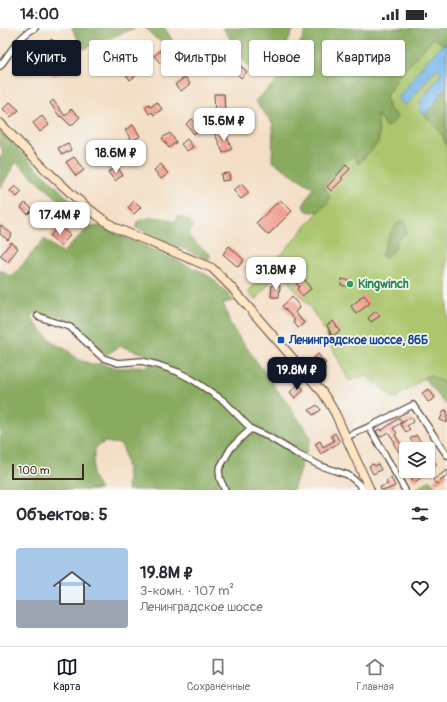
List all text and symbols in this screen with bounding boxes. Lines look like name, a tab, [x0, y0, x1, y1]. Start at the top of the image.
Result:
text: 14:00	[20, 5, 59, 24]
chip: Купить	[12, 40, 81, 76]
chip: Снять	[89, 40, 153, 76]
chip: Фильтры	[161, 40, 241, 76]
chip: Новое	[249, 40, 314, 76]
chip: Квартира	[322, 40, 405, 76]
pin: 15.6M ₽	[187, 108, 261, 142]
text: 15.6M ₽	[203, 113, 245, 129]
pin: 18.6M ₽	[79, 140, 153, 174]
text: 18.6M ₽	[95, 145, 137, 161]
pin: 17.4M ₽	[23, 202, 97, 236]
text: 17.4M ₽	[39, 207, 81, 223]
pin: 31.8M ₽	[239, 257, 313, 291]
text: 31.8M ₽	[255, 262, 297, 278]
place label: Kingwinch	[358, 277, 409, 292]
marker: Kingwinch	[345, 279, 355, 289]
place label: Ленинградское шоссе, 86Б	[288, 333, 428, 348]
marker: Ленинградское шоссе, 86Б	[276, 335, 286, 345]
pin: 19.8M ₽	[260, 357, 334, 391]
text: 19.8M ₽	[276, 362, 318, 378]
map controls	[399, 442, 435, 478]
button: layers	[399, 442, 435, 478]
scale bar	[12, 462, 84, 481]
text: 100 m	[18, 464, 49, 477]
icon: filters	[409, 503, 431, 525]
text: Объектов: 5	[16, 504, 108, 525]
text: 19.8M ₽	[140, 562, 194, 583]
icon: home	[48, 564, 96, 612]
icon: heart	[409, 577, 431, 599]
text: 3-комн. · 107 m²	[140, 583, 234, 599]
text: Ленинградское шоссе	[140, 599, 263, 615]
tab: Карта	[53, 656, 80, 693]
tab: Сохранённые	[187, 656, 250, 693]
tab: Главная	[356, 656, 394, 693]

